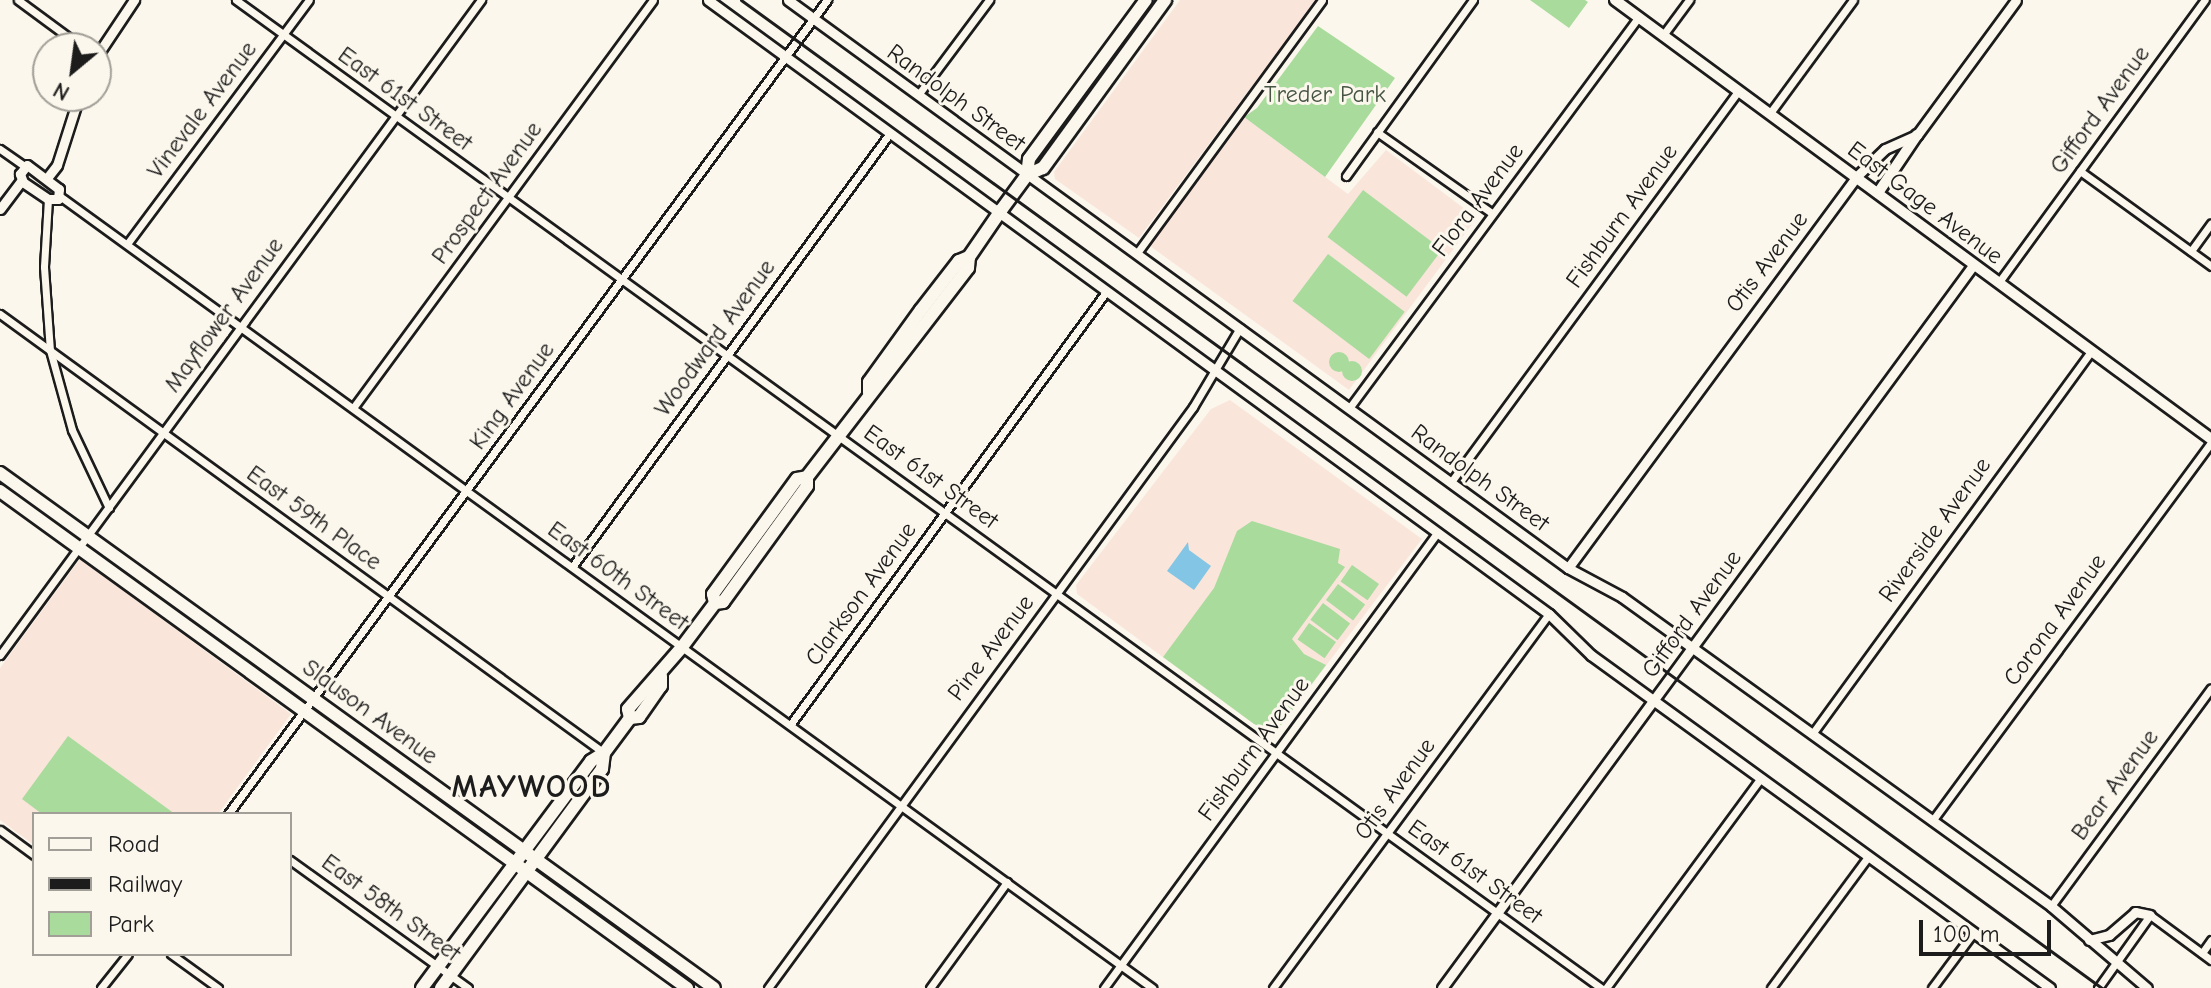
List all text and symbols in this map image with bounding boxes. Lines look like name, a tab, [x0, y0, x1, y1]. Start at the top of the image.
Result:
north arrow	[32, 32, 112, 112]
street label: Vinevale Avenue	[141, 36, 263, 184]
street label: Randolph Street	[881, 38, 1031, 158]
street label: Gifford Avenue	[2044, 40, 2156, 180]
street label: East 61st Street	[332, 41, 478, 157]
text: N	[49, 76, 74, 106]
park label: Treder Park	[1264, 81, 1386, 109]
street label: Prospect Avenue	[426, 116, 548, 270]
street label: East Gage Avenue	[1842, 135, 2008, 271]
street label: Flora Avenue	[1426, 138, 1530, 262]
street label: Fishburn Avenue	[1560, 138, 1684, 294]
street label: Otis Avenue	[1720, 206, 1814, 318]
street label: Mayflower Avenue	[158, 232, 290, 398]
street label: Woodward Avenue	[648, 254, 782, 422]
street label: King Avenue	[463, 337, 561, 455]
street label: Randolph Street	[1405, 418, 1555, 538]
street label: East 61st Street	[858, 419, 1004, 535]
street label: Riverside Avenue	[1873, 452, 1997, 608]
street label: East 59th Place	[241, 459, 387, 577]
street label: East 60th Street	[542, 515, 694, 637]
street label: Clarkson Avenue	[799, 517, 923, 671]
street label: Gifford Avenue	[1636, 544, 1748, 684]
street label: Corona Avenue	[1998, 548, 2112, 692]
street label: Pine Avenue	[942, 589, 1040, 707]
street label: Slauson Avenue	[297, 653, 443, 771]
street label: Fishburn Avenue	[1192, 671, 1316, 827]
street label: Bear Avenue	[2065, 724, 2165, 846]
street label: Otis Avenue	[1348, 732, 1442, 846]
district label: MAYWOOD	[452, 768, 612, 806]
legend	[32, 812, 292, 956]
street label: East 61st Street	[1402, 814, 1548, 930]
text: Road	[108, 830, 160, 858]
street label: East 58th Street	[316, 848, 466, 968]
text: Railway	[108, 870, 182, 898]
scale bar	[1923, 904, 2055, 954]
text: Park	[108, 910, 154, 938]
text: 100 m	[1933, 920, 2000, 948]

